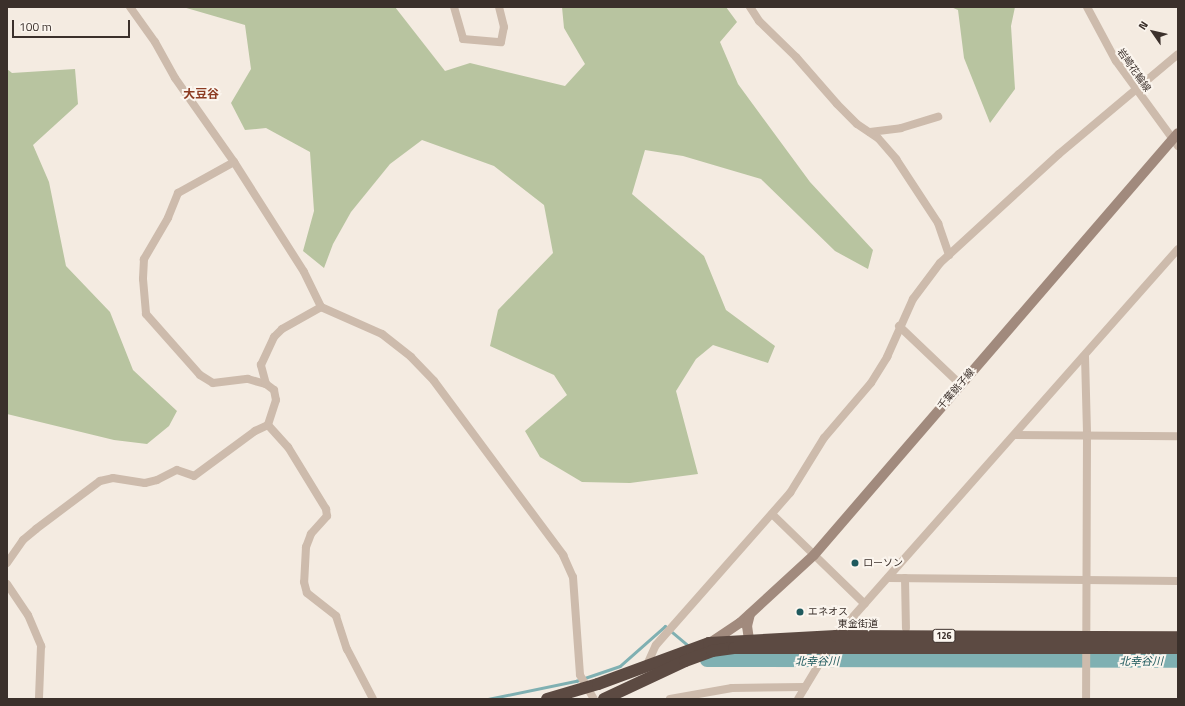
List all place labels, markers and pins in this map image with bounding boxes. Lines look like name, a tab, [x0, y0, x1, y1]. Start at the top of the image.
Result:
place label: ローソン	[863, 557, 903, 569]
marker: ローソン	[850, 558, 860, 568]
place label: エネオス	[808, 606, 848, 618]
marker: エネオス	[795, 607, 805, 617]

